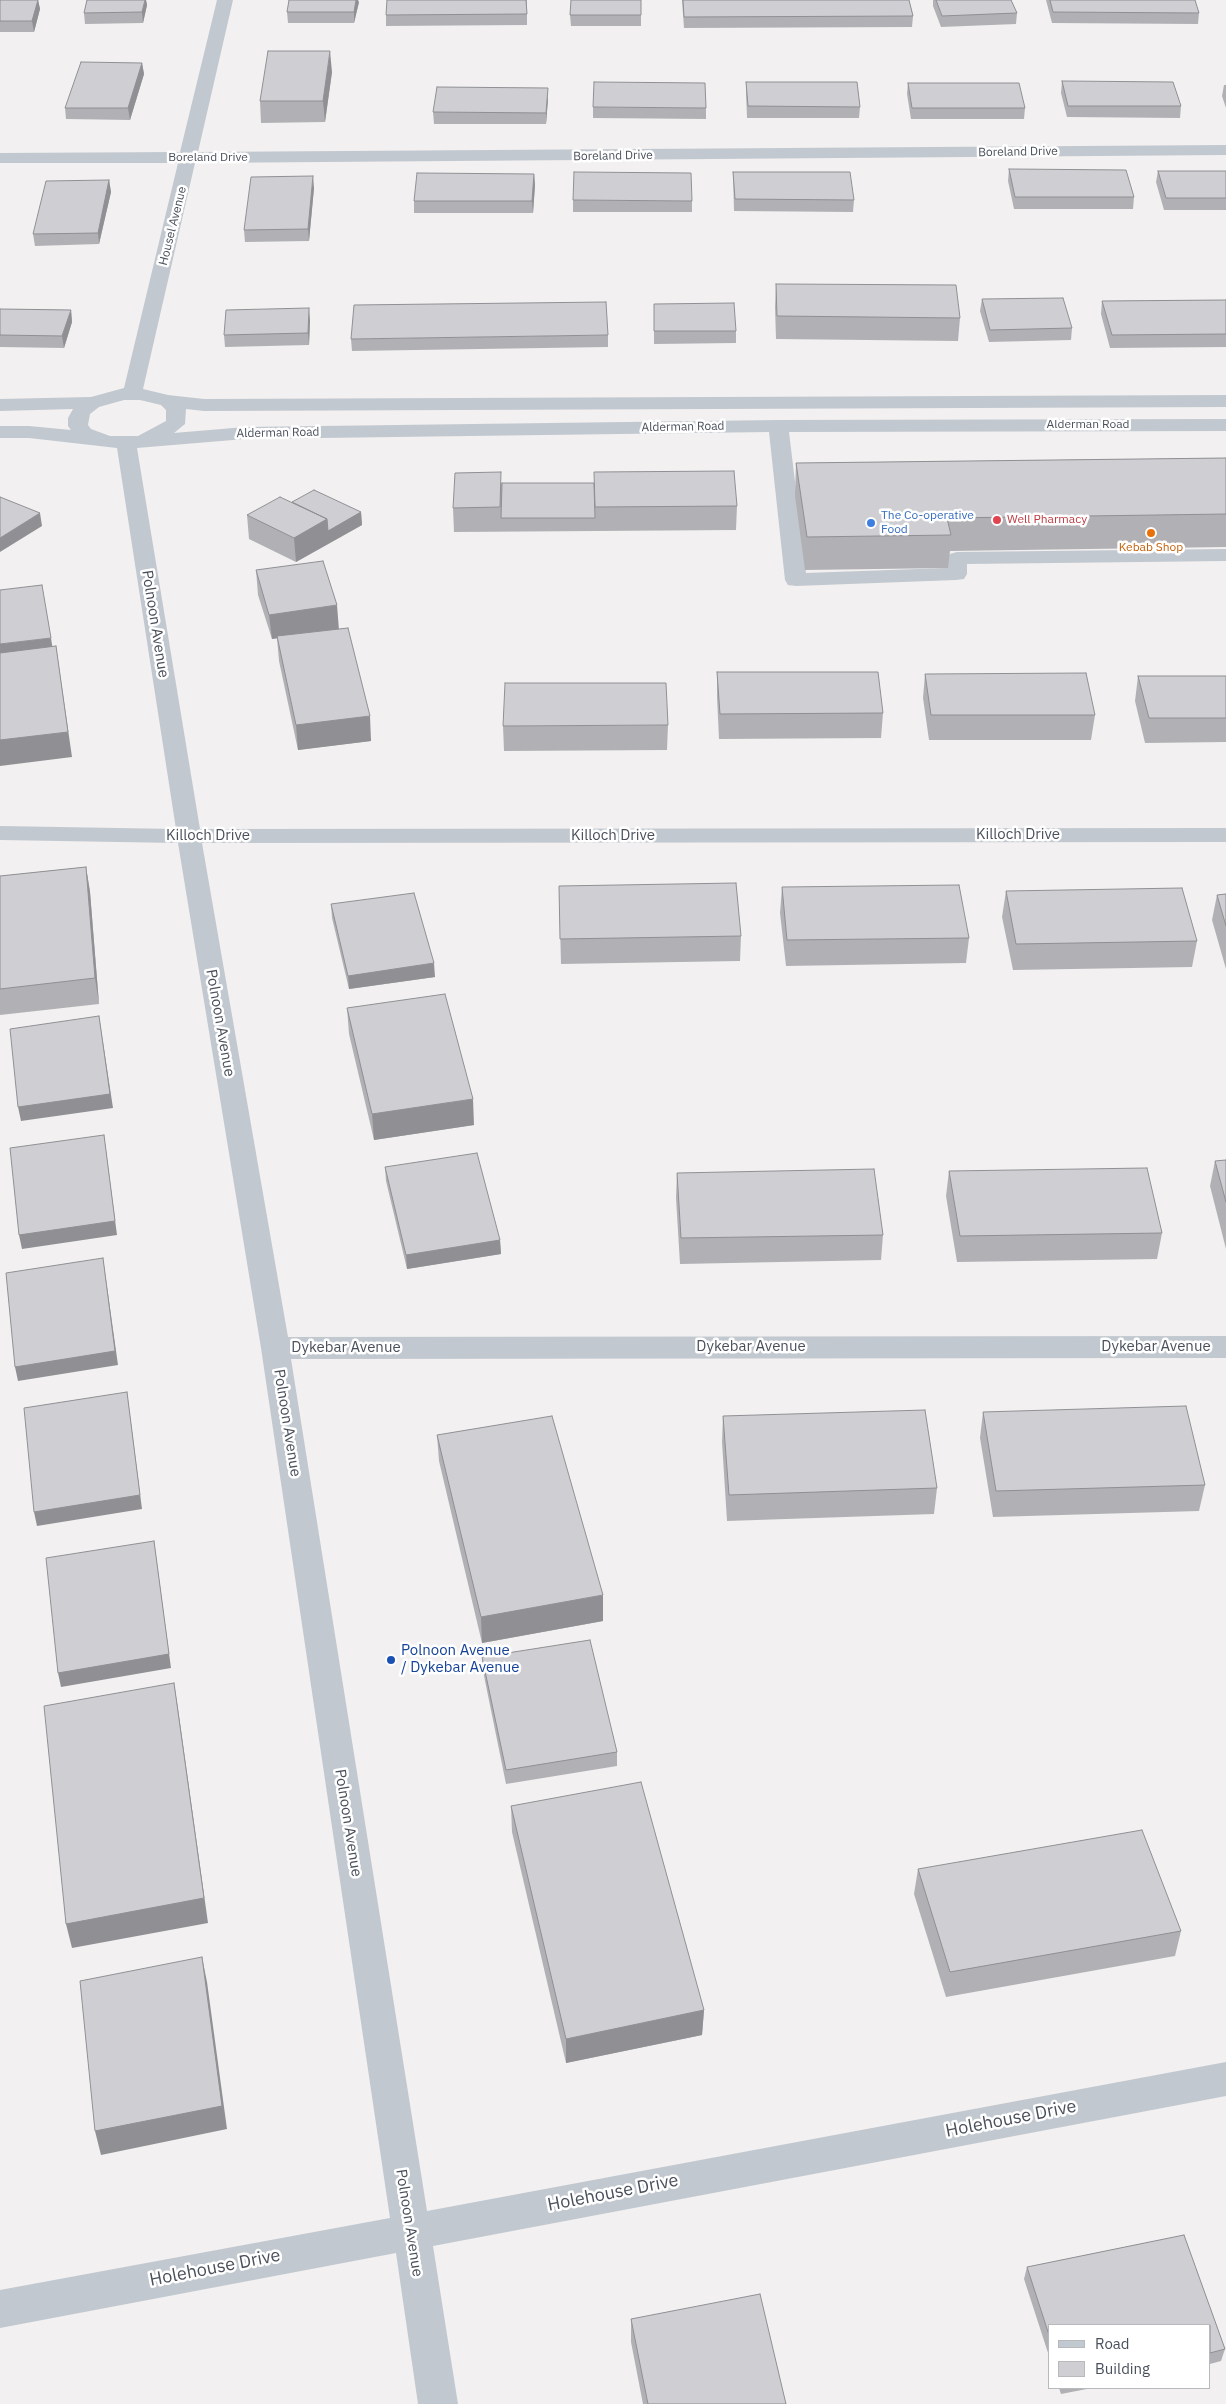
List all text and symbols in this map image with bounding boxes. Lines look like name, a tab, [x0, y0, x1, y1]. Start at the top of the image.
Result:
street label: Boreland Drive	[978, 144, 1058, 160]
street label: Boreland Drive	[573, 148, 653, 164]
street label: Boreland Drive	[168, 151, 248, 165]
street label: Housel Avenue	[156, 185, 190, 267]
street label: Alderman Road	[1046, 418, 1130, 432]
street label: Alderman Road	[641, 419, 725, 435]
street label: Alderman Road	[236, 425, 320, 441]
place label: The Co-operative Food	[881, 509, 974, 537]
place label: Well Pharmacy	[1007, 513, 1087, 527]
marker: Well Pharmacy	[991, 514, 1003, 526]
marker: The Co-operative Food	[865, 517, 877, 529]
marker: Kebab Shop	[1145, 527, 1157, 539]
place label: Kebab Shop	[1119, 541, 1183, 555]
street label: Polnoon Avenue	[138, 569, 172, 679]
street label: Killoch Drive	[976, 826, 1060, 844]
street label: Killoch Drive	[166, 827, 250, 845]
street label: Killoch Drive	[571, 827, 655, 845]
street label: Polnoon Avenue	[202, 968, 238, 1078]
street label: Dykebar Avenue	[696, 1338, 806, 1356]
street label: Dykebar Avenue	[1101, 1338, 1211, 1356]
street label: Dykebar Avenue	[291, 1339, 401, 1357]
street label: Polnoon Avenue	[270, 1368, 304, 1478]
place label: Polnoon Avenue / Dykebar Avenue	[401, 1642, 520, 1677]
marker: Polnoon Avenue / Dykebar Avenue	[385, 1654, 397, 1666]
street label: Polnoon Avenue	[331, 1768, 365, 1878]
street label: Holehouse Drive	[944, 2096, 1078, 2142]
street label: Polnoon Avenue	[392, 2168, 426, 2278]
street label: Holehouse Drive	[546, 2170, 680, 2216]
street label: Holehouse Drive	[148, 2245, 282, 2291]
legend	[1048, 2324, 1211, 2389]
text: Road	[1095, 2334, 1130, 2353]
text: Building	[1095, 2359, 1150, 2378]

